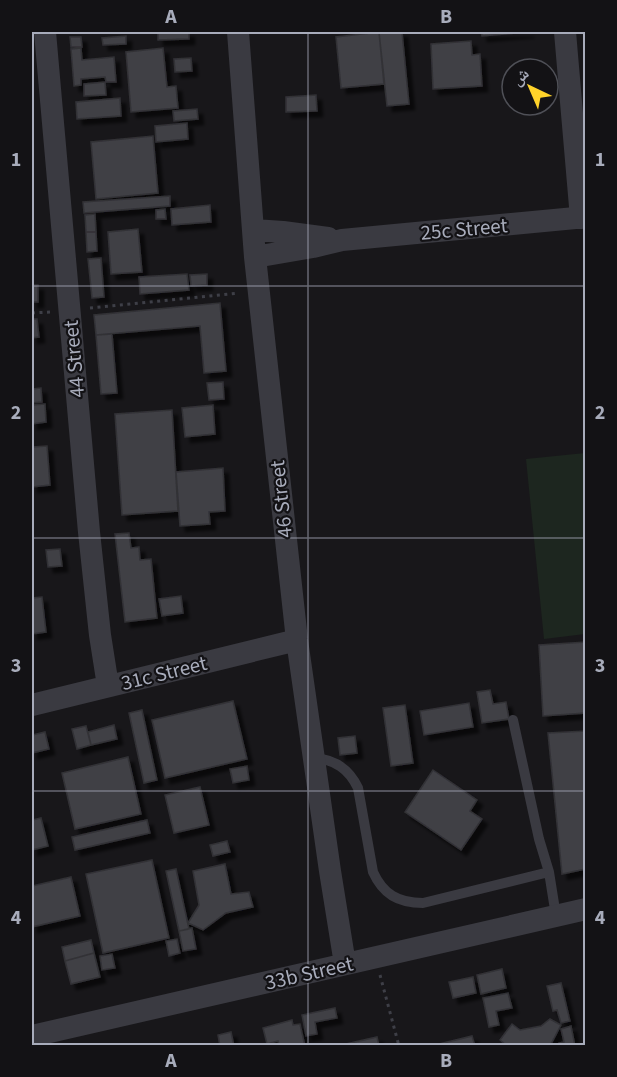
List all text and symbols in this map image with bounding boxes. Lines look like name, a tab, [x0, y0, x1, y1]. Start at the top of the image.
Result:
text: A	[164, 3, 177, 31]
text: B	[440, 3, 452, 31]
north arrow	[500, 57, 560, 117]
text: ش	[507, 63, 534, 91]
text: 1	[11, 146, 21, 174]
text: 1	[595, 146, 605, 174]
street label: 25c Street	[419, 210, 509, 248]
street label: 44 Street	[56, 319, 92, 399]
text: 2	[11, 399, 21, 427]
text: 2	[595, 399, 605, 427]
street label: 46 Street	[262, 459, 300, 539]
street label: 31c Street	[118, 648, 210, 698]
text: 3	[11, 652, 21, 680]
text: 3	[595, 652, 605, 680]
text: 4	[11, 904, 22, 932]
text: 4	[595, 904, 606, 932]
street label: 33b Street	[262, 948, 356, 998]
text: A	[164, 1047, 177, 1075]
text: B	[440, 1047, 452, 1075]

